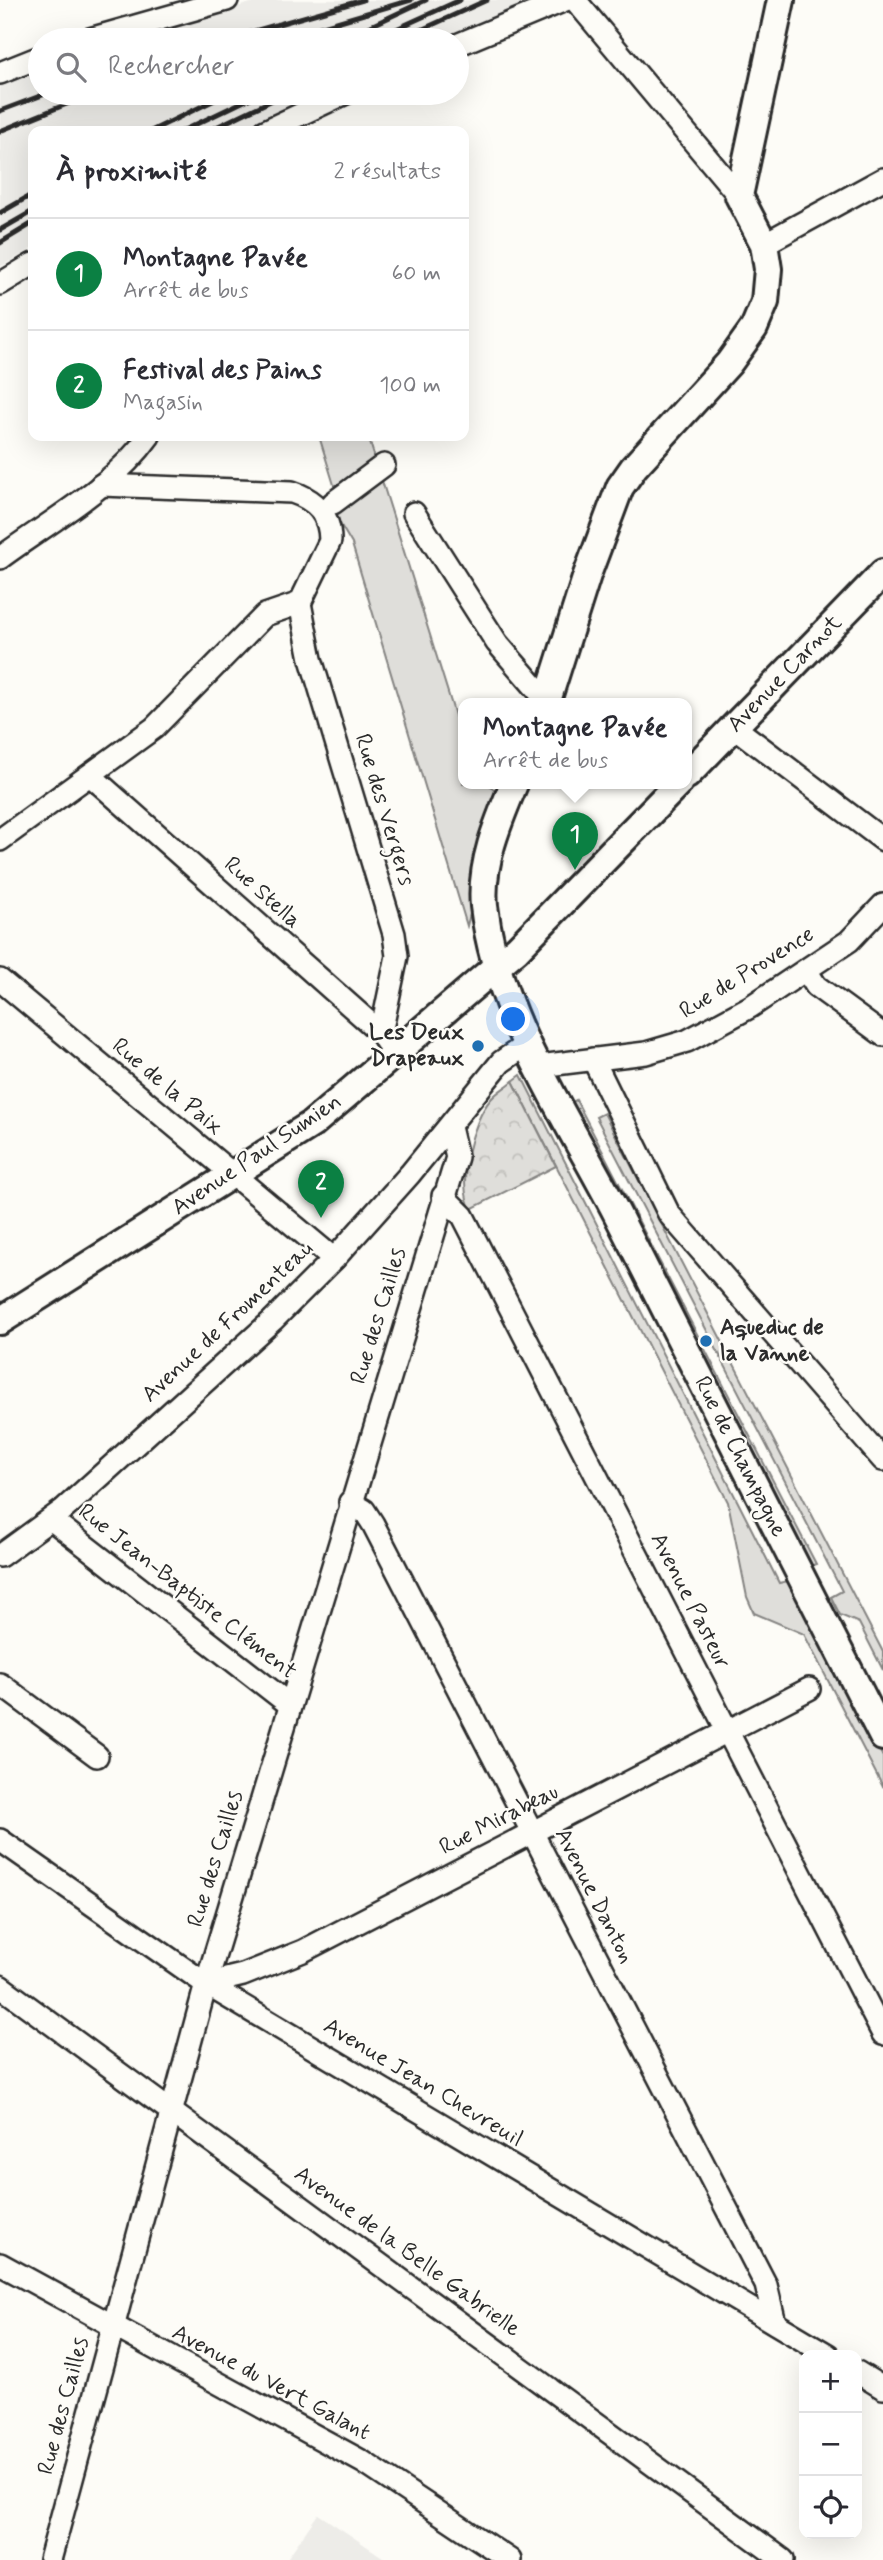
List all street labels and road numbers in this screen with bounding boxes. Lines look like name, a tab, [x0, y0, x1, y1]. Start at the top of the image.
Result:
street label: Avenue Carnot	[721, 608, 849, 739]
street label: Rue des Vergers	[345, 730, 421, 890]
street label: Rue Stella	[217, 850, 307, 936]
street label: Rue de Provence	[674, 920, 820, 1026]
street label: Rue de la Paix	[105, 1032, 229, 1142]
street label: Avenue Paul Sumien	[166, 1087, 348, 1223]
street label: Avenue de Fromenteau	[136, 1234, 320, 1410]
street label: Rue des Cailles	[344, 1244, 414, 1388]
street label: Rue de Champagne	[685, 1372, 794, 1544]
street label: Rue Jean-Baptiste Clément	[71, 1497, 303, 1687]
street label: Avenue Pasteur	[643, 1528, 737, 1674]
street label: Rue Mirabeau	[434, 1777, 564, 1863]
street label: Rue des Cailles	[181, 1787, 251, 1931]
street label: Avenue Danton	[547, 1823, 641, 1969]
street label: Avenue Jean Chevreuil	[318, 2011, 528, 2155]
street label: Avenue de la Belle Gabrielle	[288, 2160, 527, 2345]
street label: Avenue du Vert Galant	[167, 2318, 375, 2448]
street label: Rue des Cailles	[31, 2334, 97, 2478]

